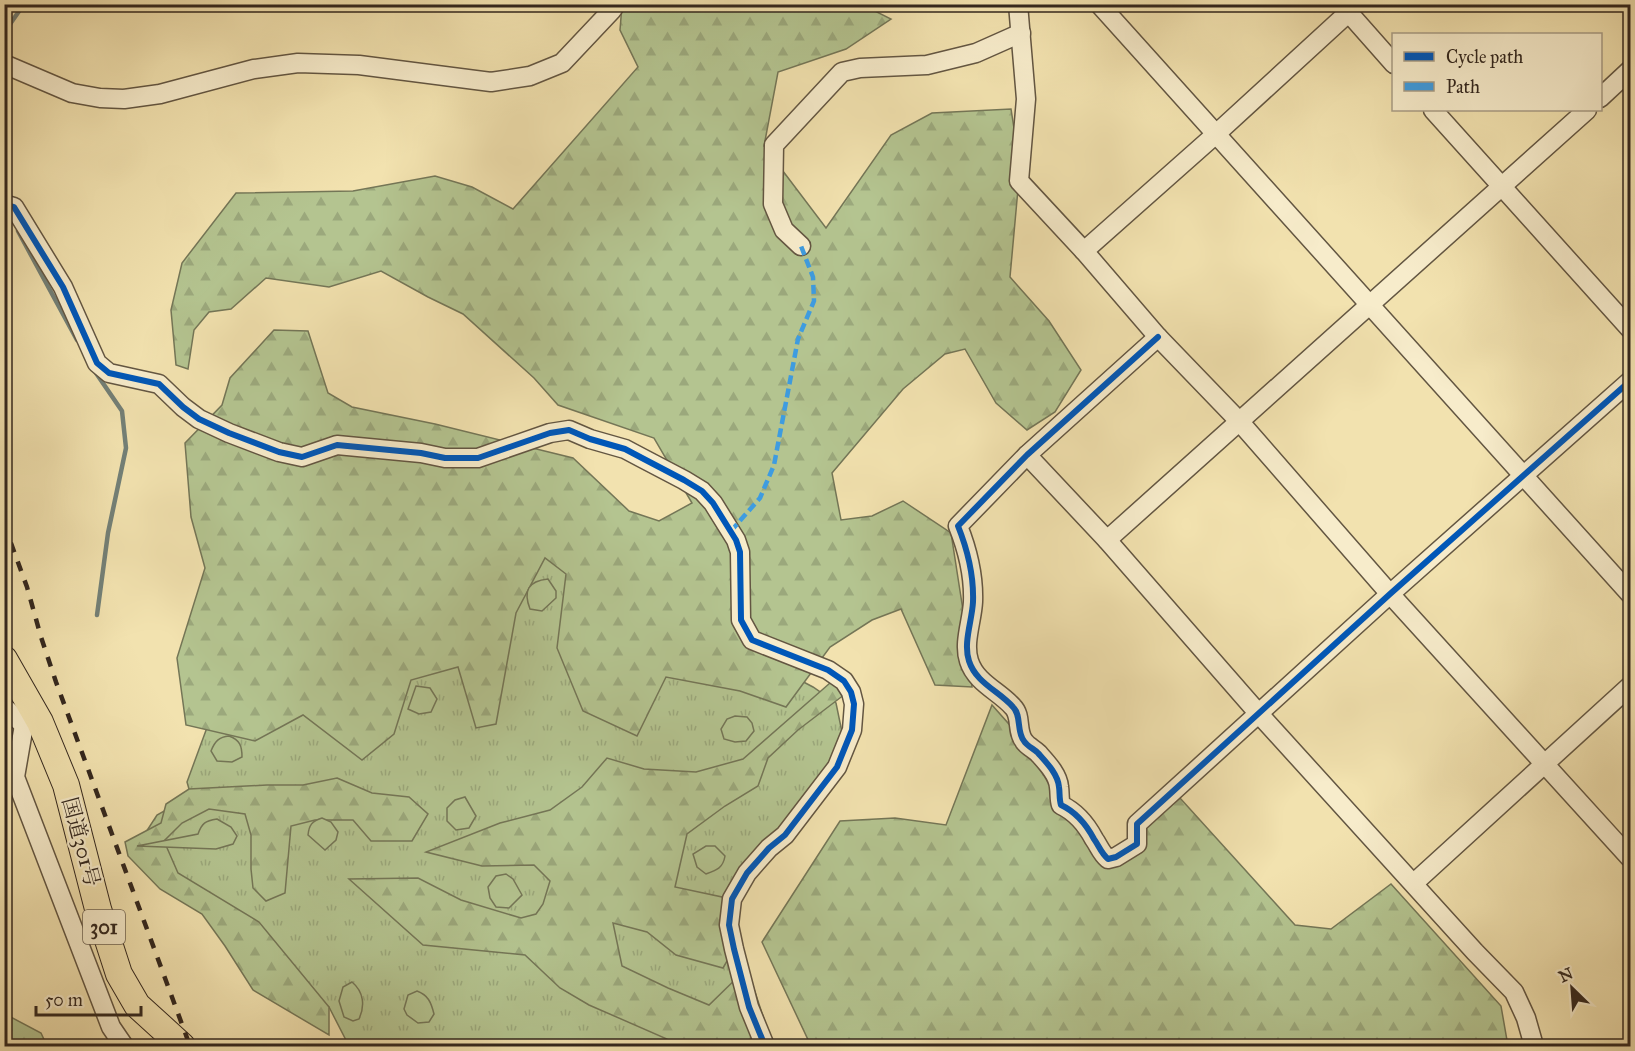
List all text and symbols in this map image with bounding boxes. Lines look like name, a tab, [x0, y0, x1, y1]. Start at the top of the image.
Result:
legend	[1392, 33, 1602, 111]
text: Cycle path	[1446, 46, 1523, 68]
text: Path	[1446, 76, 1480, 98]
street label: 国道301号	[57, 794, 105, 890]
road number: 301	[83, 910, 125, 944]
north arrow	[1542, 958, 1602, 1018]
text: N	[1556, 963, 1576, 986]
scale bar	[36, 979, 141, 1017]
text: 50 m	[45, 989, 83, 1011]

